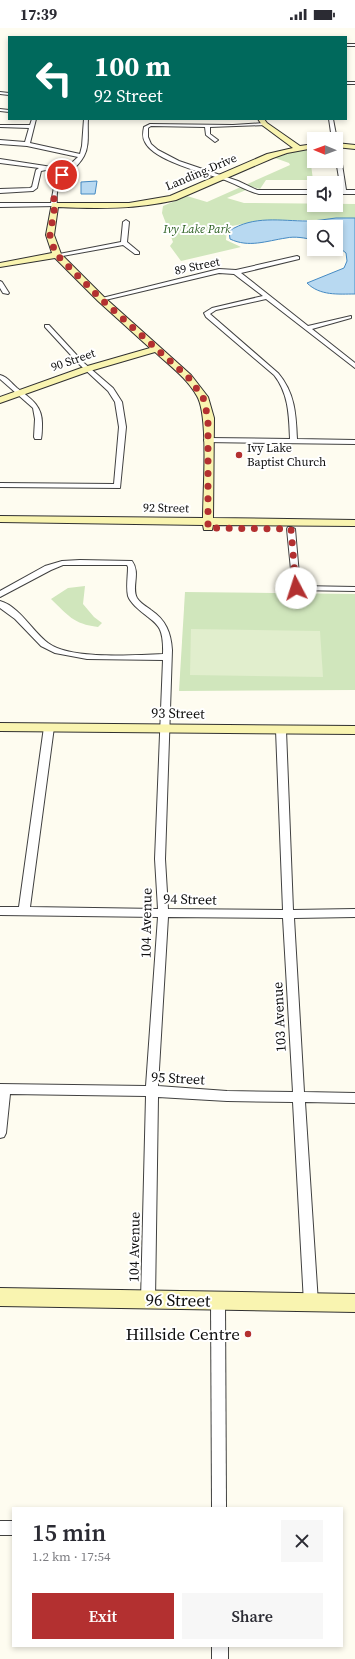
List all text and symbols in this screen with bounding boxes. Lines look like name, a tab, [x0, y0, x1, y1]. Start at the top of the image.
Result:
text: 17:39	[20, 4, 57, 25]
text: 100 m	[94, 47, 171, 85]
icon: left	[28, 52, 80, 104]
text: 92 Street	[94, 83, 163, 108]
north arrow	[307, 132, 343, 168]
map controls	[307, 132, 343, 256]
street label: Landing Drive	[163, 150, 239, 194]
pin	[45, 158, 79, 192]
icon: arrive	[51, 164, 73, 186]
button: sound	[307, 176, 343, 212]
button: search	[307, 220, 343, 256]
park label: Ivy Lake Park	[162, 221, 231, 237]
street label: 89 Street	[173, 253, 221, 279]
street label: 90 Street	[49, 345, 97, 375]
place label: Ivy Lake Baptist Church	[247, 440, 326, 470]
marker: Ivy Lake Baptist Church	[234, 450, 244, 460]
street label: 92 Street	[143, 500, 189, 516]
position arrow	[275, 567, 317, 609]
street label: 93 Street	[151, 703, 205, 723]
street label: 104 Avenue	[135, 888, 157, 958]
street label: 94 Street	[163, 889, 217, 909]
street label: 103 Avenue	[267, 981, 291, 1053]
street label: 95 Street	[151, 1067, 206, 1089]
street label: 104 Avenue	[123, 1212, 145, 1282]
street label: 96 Street	[145, 1287, 211, 1313]
place label: Hillside Centre	[126, 1322, 240, 1346]
marker: Hillside Centre	[243, 1329, 253, 1339]
text: 15 min	[32, 1516, 106, 1549]
button: close	[281, 1520, 323, 1562]
text: 1.2 km · 17:54	[32, 1548, 111, 1565]
button: Exit	[32, 1593, 174, 1639]
button: Share	[182, 1593, 323, 1639]

